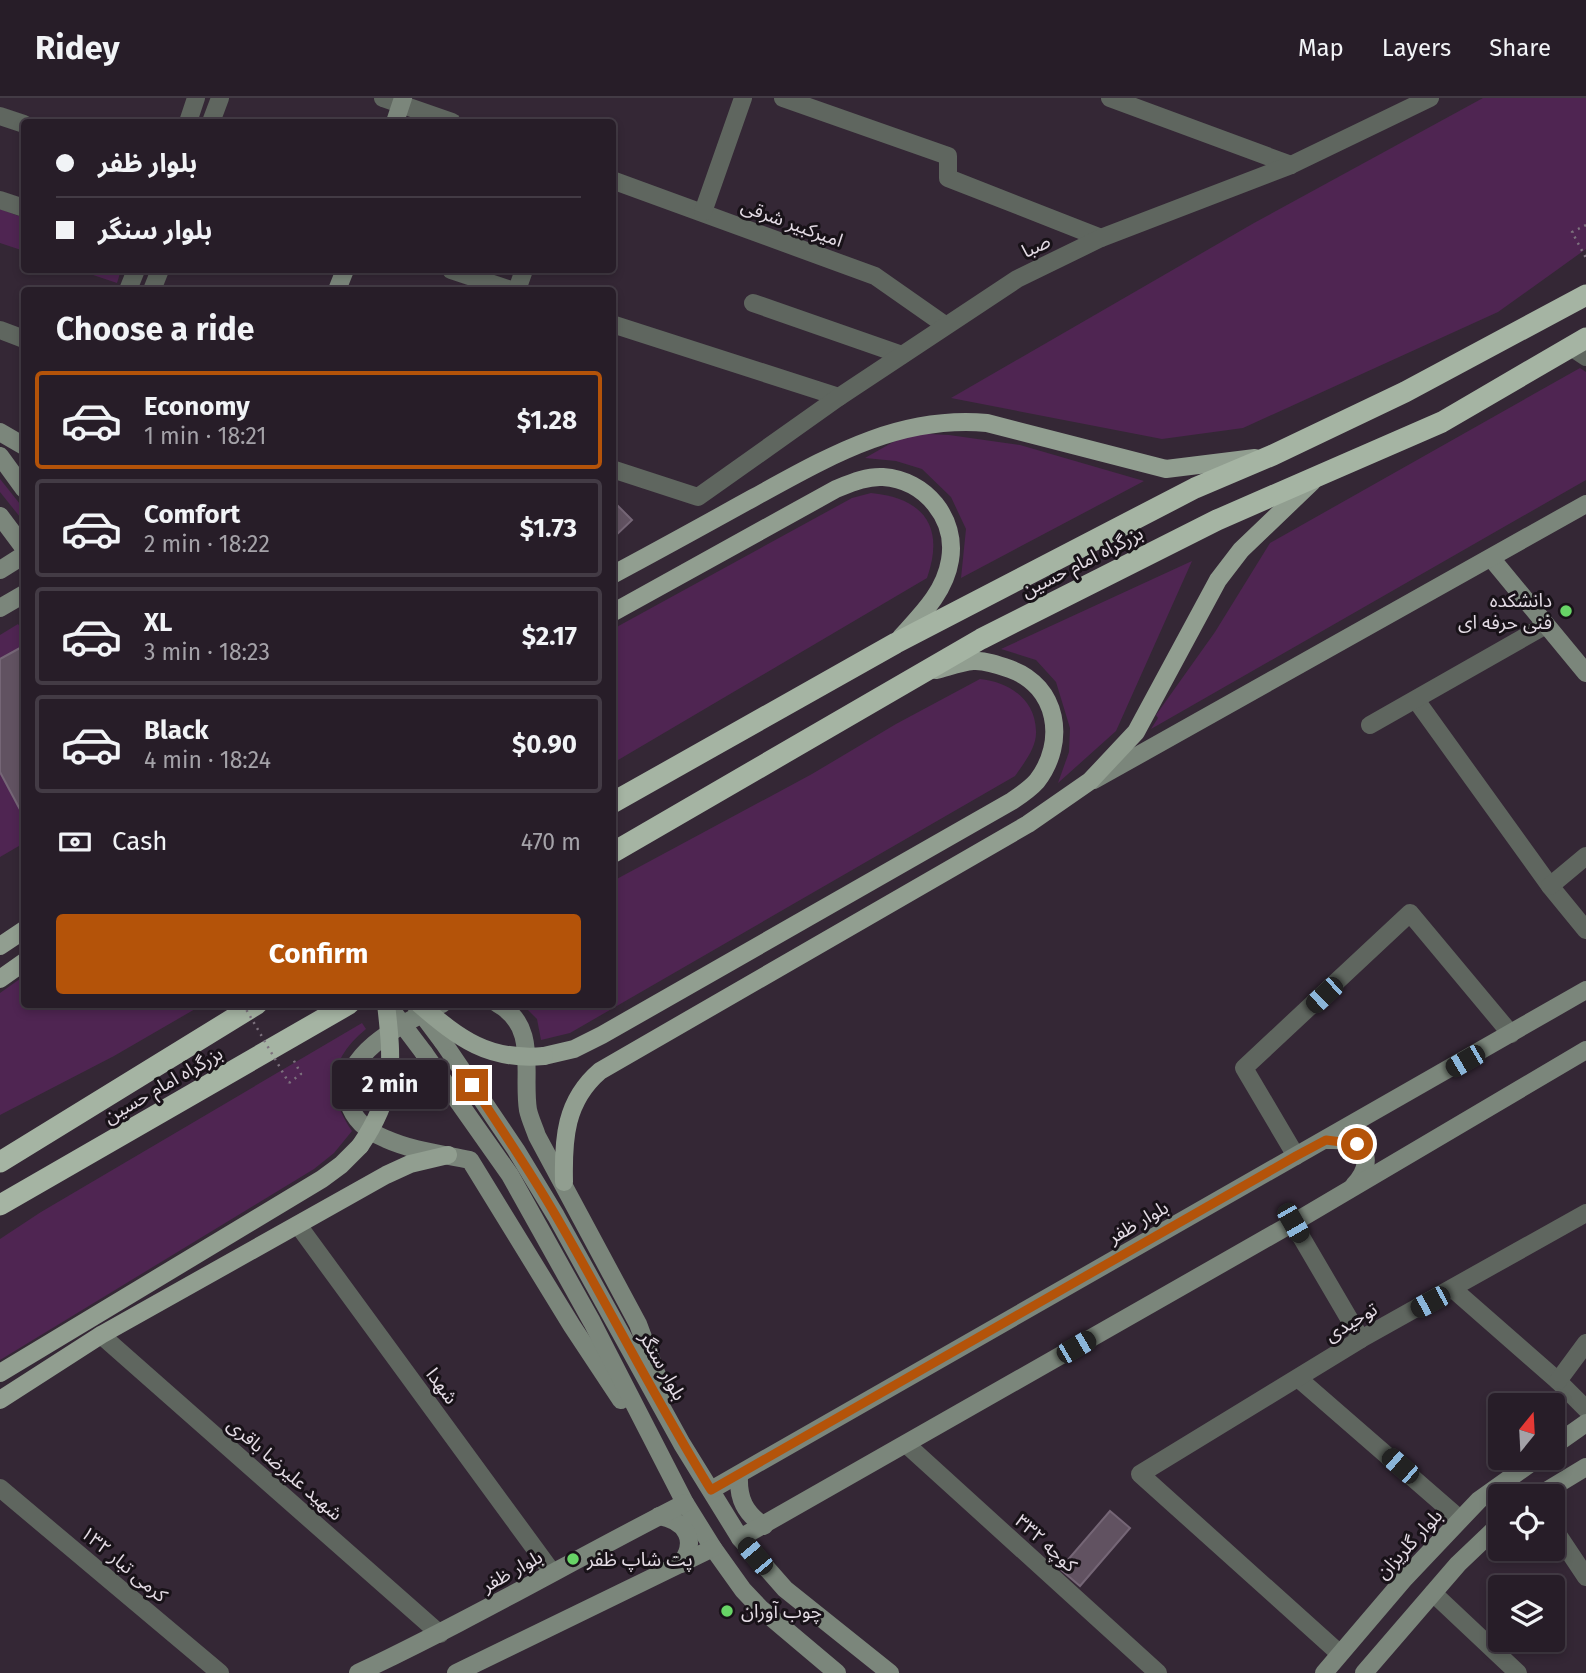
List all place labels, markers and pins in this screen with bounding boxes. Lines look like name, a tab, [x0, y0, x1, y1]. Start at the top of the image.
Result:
place label: دانشکده فنی حرفه ای	[1458, 589, 1552, 634]
marker: دانشکده فنی حرفه ای	[1558, 603, 1574, 619]
place label: پت شاپ ظفر	[586, 1548, 693, 1572]
marker: پت شاپ ظفر	[565, 1551, 581, 1567]
place label: چوب آوران	[741, 1600, 822, 1624]
marker: چوب آوران	[719, 1603, 735, 1619]

